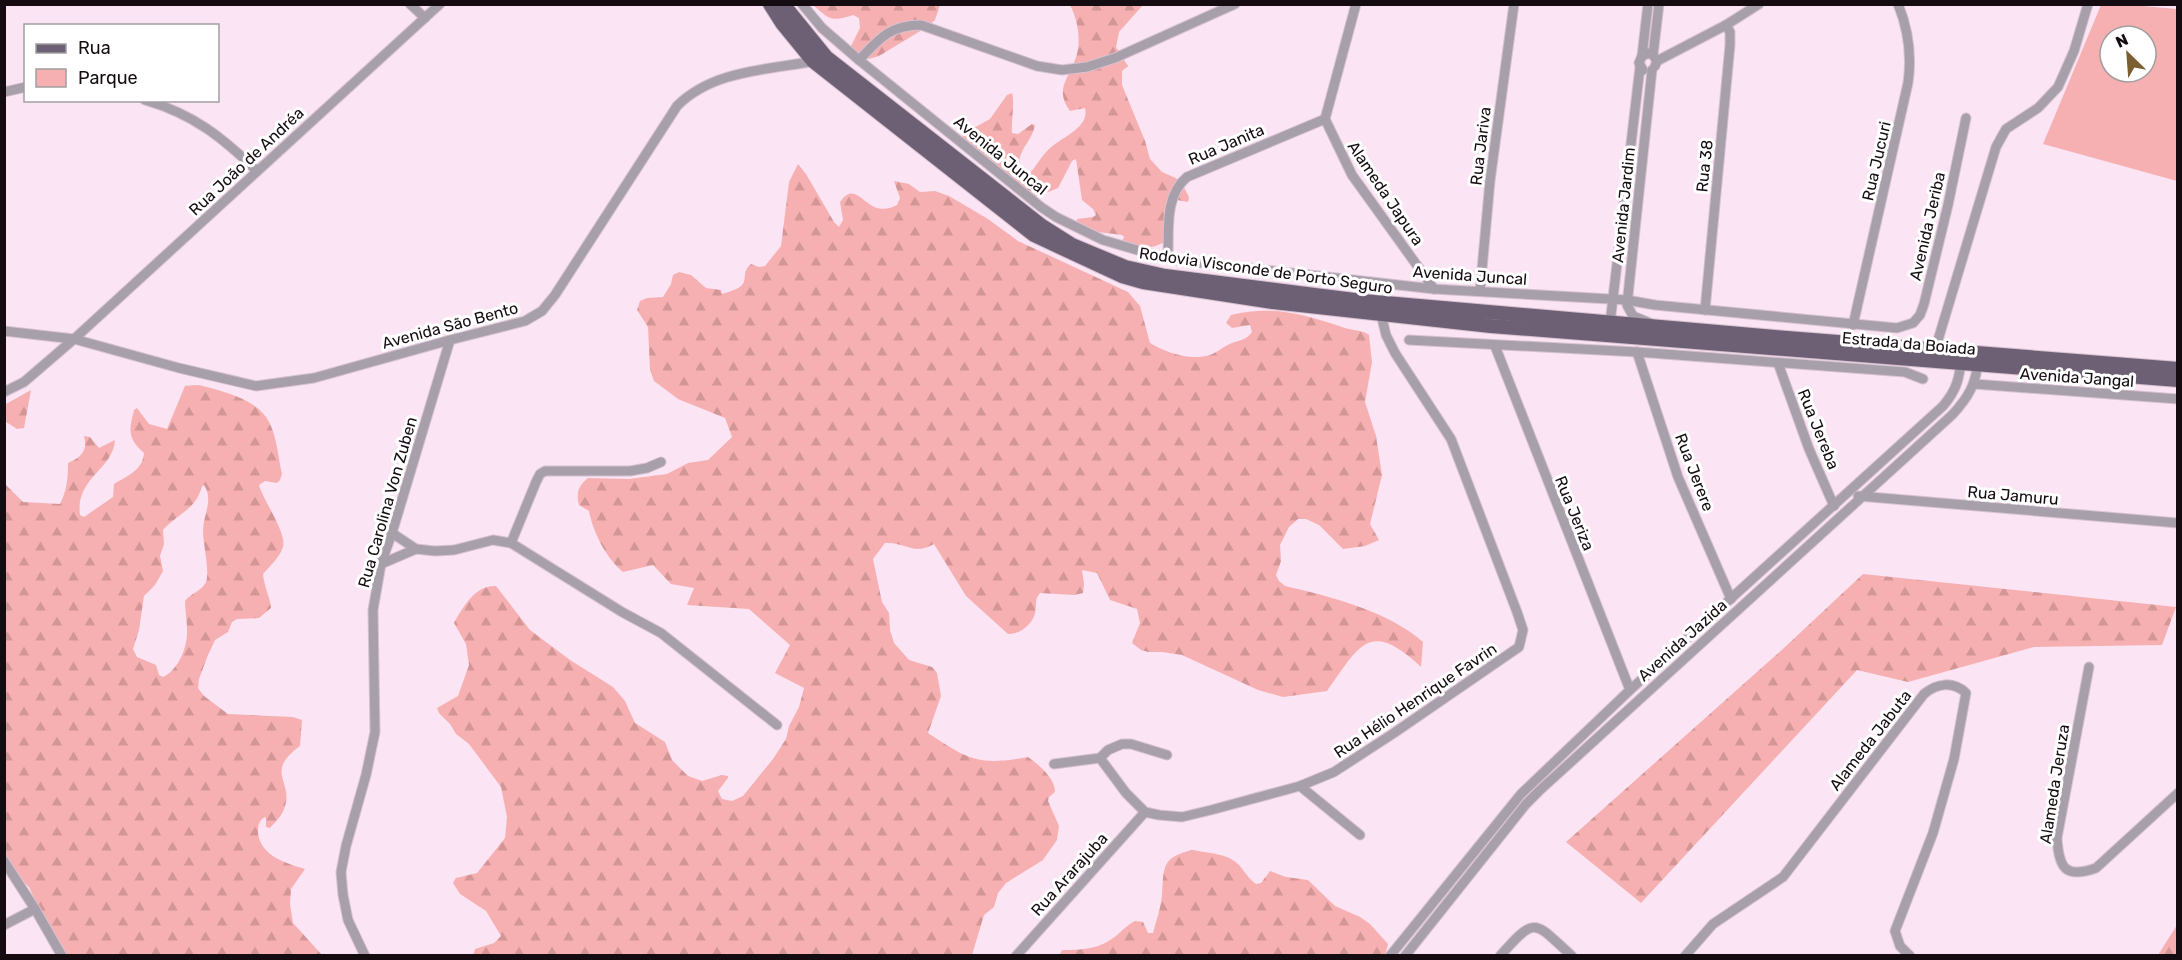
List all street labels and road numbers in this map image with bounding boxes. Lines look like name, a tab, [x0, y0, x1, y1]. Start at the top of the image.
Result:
street label: Rua João de Andréa	[185, 103, 308, 219]
street label: Rua Jariva	[1466, 106, 1495, 186]
street label: Avenida Juncal	[950, 112, 1051, 199]
street label: Rua Janita	[1185, 120, 1267, 169]
street label: Rua Jucuri	[1858, 120, 1895, 203]
street label: Alameda Japura	[1344, 137, 1428, 249]
street label: Rua 38	[1692, 139, 1717, 193]
street label: Avenida Jardim	[1608, 146, 1639, 264]
street label: Avenida Jeriba	[1906, 170, 1949, 282]
street label: Rodovia Visconde de Porto Seguro	[1138, 243, 1394, 298]
street label: Avenida Juncal	[1412, 262, 1528, 289]
street label: Avenida São Bento	[380, 298, 520, 353]
street label: Estrada da Boiada	[1841, 328, 1977, 359]
street label: Avenida Jangal	[2019, 364, 2135, 391]
street label: Rua Jereba	[1794, 386, 1843, 472]
street label: Rua Carolina Von Zuben	[354, 415, 421, 590]
street label: Rua Jerere	[1671, 431, 1718, 514]
street label: Rua Jeriza	[1551, 473, 1598, 553]
street label: Rua Jamuru	[1967, 482, 2059, 509]
street label: Avenida Jazida	[1634, 596, 1731, 685]
street label: Rua Hélio Henrique Favrin	[1330, 639, 1500, 762]
street label: Alameda Jabuta	[1825, 686, 1915, 794]
street label: Alameda Jeruza	[2036, 723, 2073, 845]
street label: Rua Ararajuba	[1027, 829, 1112, 920]

